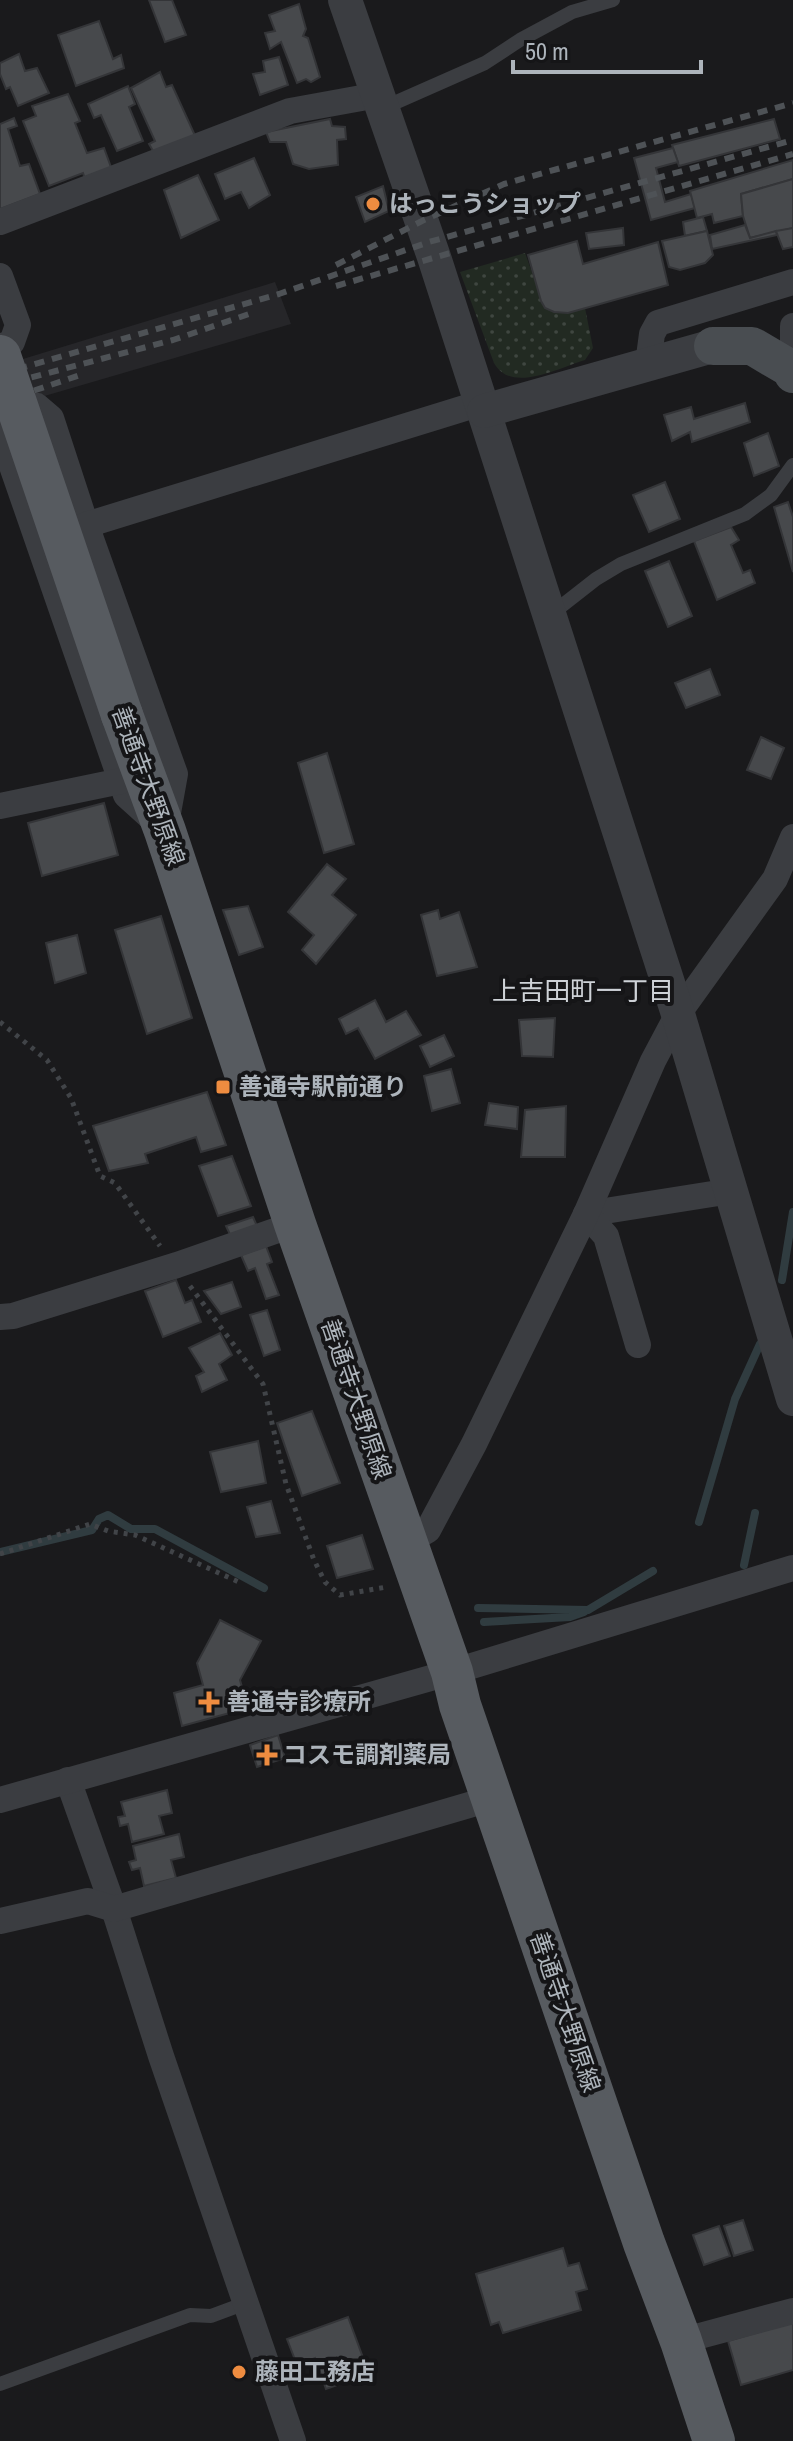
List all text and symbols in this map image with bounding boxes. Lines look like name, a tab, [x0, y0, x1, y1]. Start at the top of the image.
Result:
scale bar	[513, 24, 701, 74]
text: 50 m	[525, 35, 569, 67]
place label: はっこうショップ	[389, 187, 581, 219]
marker: はっこうショップ	[364, 195, 382, 213]
street label: 善通寺大野原線	[105, 701, 193, 870]
district label: 上吉田町一丁目	[492, 973, 674, 1008]
place label: 善通寺駅前通り	[239, 1070, 407, 1102]
marker: 善通寺駅前通り	[214, 1078, 232, 1096]
street label: 善通寺大野原線	[314, 1314, 399, 1483]
place label: 善通寺診療所	[227, 1685, 371, 1717]
marker: 善通寺診療所	[198, 1691, 220, 1713]
place label: コスモ調剤薬局	[283, 1738, 451, 1770]
marker: コスモ調剤薬局	[258, 1746, 276, 1764]
street label: 善通寺大野原線	[523, 1927, 608, 2096]
place label: 藤田工務店	[255, 2355, 375, 2387]
marker: 藤田工務店	[230, 2363, 248, 2381]

